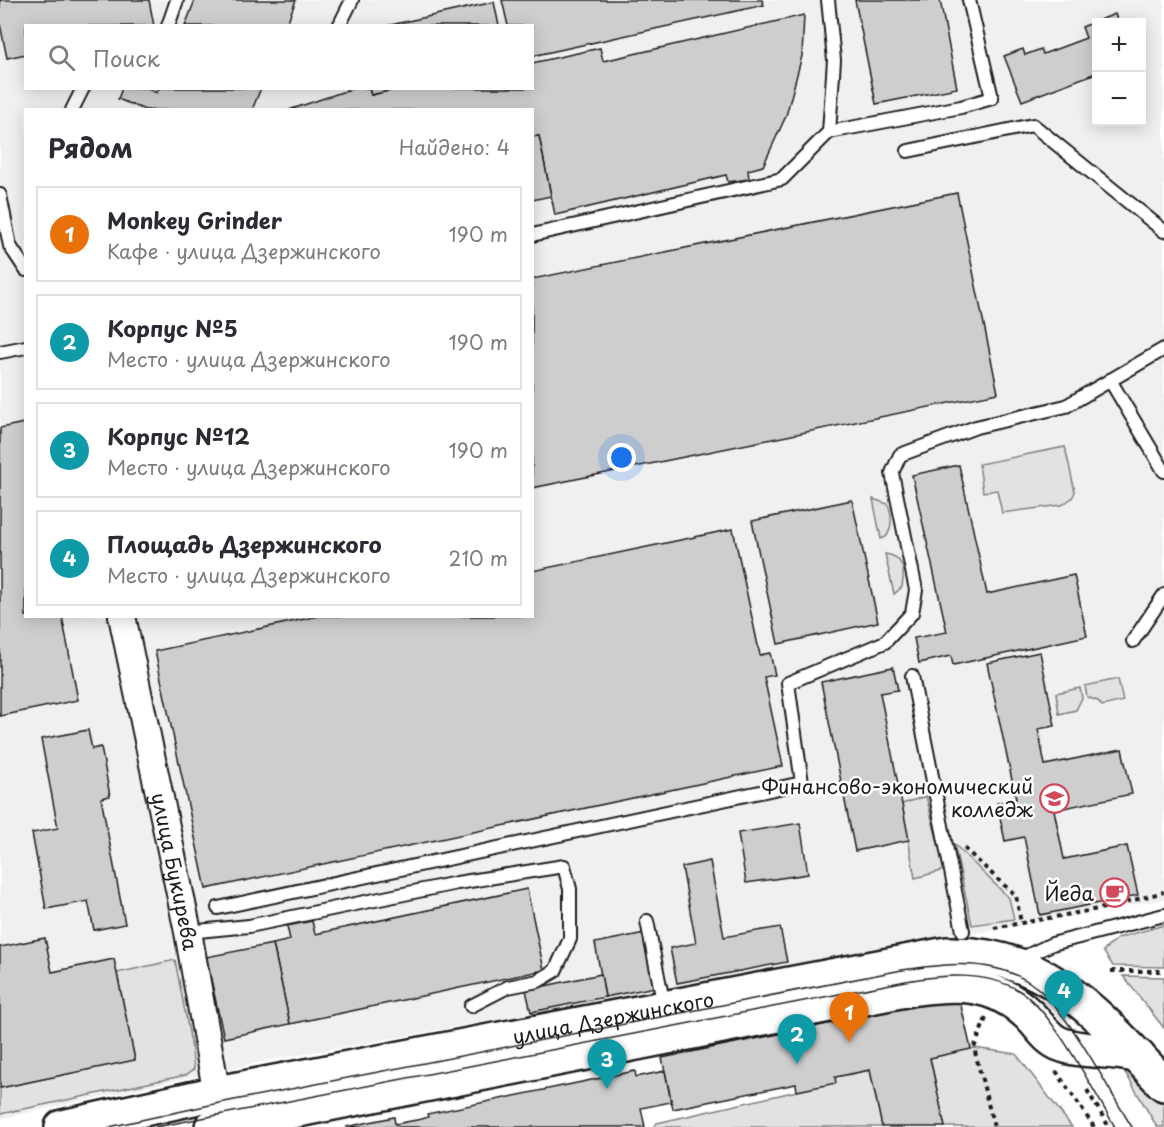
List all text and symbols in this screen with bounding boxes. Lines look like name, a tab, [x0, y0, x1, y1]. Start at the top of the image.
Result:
map controls	[1092, 18, 1146, 126]
button: +	[1092, 18, 1146, 72]
search box	[24, 24, 534, 90]
icon: search	[45, 41, 78, 74]
text: Поиск	[93, 41, 160, 74]
button: −	[1092, 72, 1146, 126]
text: Рядом	[48, 128, 133, 167]
text: Найдено: 4	[399, 132, 510, 162]
text: Monkey Grinder	[107, 203, 282, 236]
text: 1	[65, 219, 74, 249]
text: 190 m	[449, 219, 508, 249]
text: Кафе · улица Дзержинского	[107, 236, 381, 266]
text: Корпус №5	[107, 311, 238, 344]
text: 2	[62, 327, 77, 357]
text: 190 m	[449, 327, 508, 357]
text: Место · улица Дзержинского	[107, 344, 391, 374]
text: Корпус №12	[107, 419, 250, 452]
text: 3	[63, 435, 76, 465]
text: 190 m	[449, 435, 508, 465]
your location	[607, 443, 636, 472]
text: Место · улица Дзержинского	[107, 452, 391, 482]
text: Площадь Дзержинского	[107, 527, 382, 560]
text: 4	[63, 543, 76, 573]
text: 210 m	[449, 543, 508, 573]
text: Место · улица Дзержинского	[107, 560, 391, 590]
place label: Финансово-экономический колледж	[761, 771, 1034, 824]
school or university icon: Финансово-экономический колледж	[1038, 782, 1070, 814]
street label: улица Букирева	[144, 790, 206, 953]
cafe icon: Йеда	[1099, 877, 1131, 909]
place label: Йеда	[1045, 878, 1095, 908]
pin: 4	[1044, 970, 1084, 1020]
street label: улица Дзержинского	[510, 984, 717, 1051]
pin: 1	[830, 992, 868, 1042]
pin: 2	[778, 1014, 816, 1064]
pin: 3	[588, 1040, 626, 1089]

